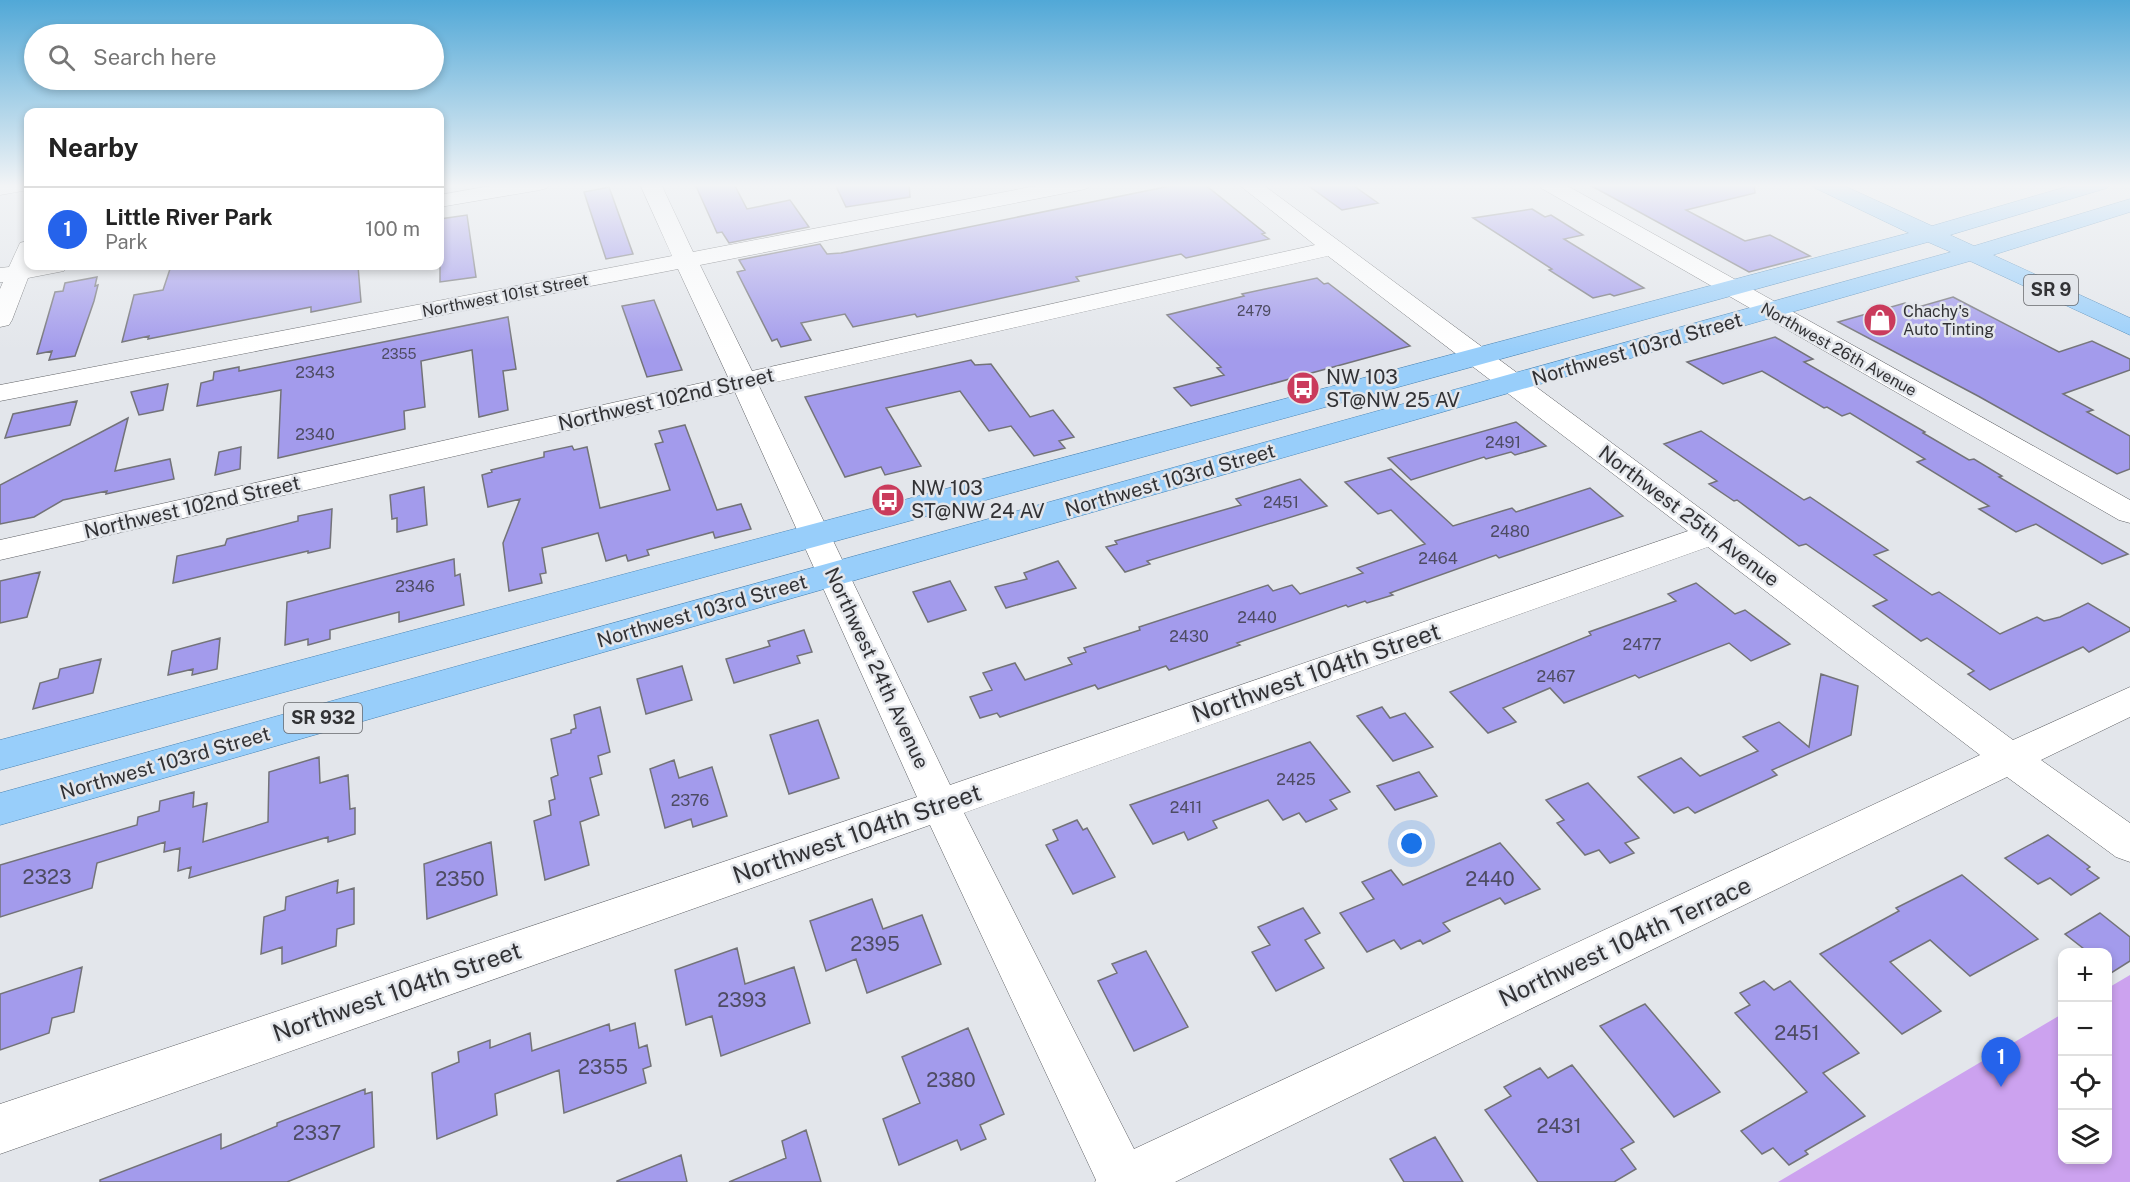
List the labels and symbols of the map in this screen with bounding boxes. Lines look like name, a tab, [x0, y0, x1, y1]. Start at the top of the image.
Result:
street label: Northwest 101st Street	[420, 270, 590, 321]
road number: SR 9	[2024, 275, 2078, 305]
street label: Northwest 26th Avenue	[1757, 299, 1920, 400]
shop icon: Chachy's Auto Tinting	[1862, 302, 1898, 338]
place label: Chachy's Auto Tinting	[1903, 302, 1994, 339]
house number: 2479	[1237, 303, 1271, 319]
street label: Northwest 103rd Street	[1529, 307, 1745, 391]
house number: 2355	[381, 346, 417, 362]
street label: Northwest 102nd Street	[556, 362, 776, 436]
house number: 2343	[295, 363, 335, 382]
place label: NW 103 ST@NW 25 AV	[1326, 365, 1460, 412]
bus stop icon: NW 103 ST@NW 25 AV	[1285, 370, 1321, 406]
house number: 2340	[295, 425, 335, 444]
house number: 2491	[1485, 433, 1521, 452]
street label: Northwest 103rd Street	[1062, 438, 1278, 522]
street label: Northwest 25th Avenue	[1594, 440, 1784, 592]
street label: Northwest 102nd Street	[82, 470, 302, 544]
place label: NW 103 ST@NW 24 AV	[911, 476, 1045, 523]
bus stop icon: NW 103 ST@NW 24 AV	[870, 482, 906, 518]
house number: 2451	[1263, 493, 1299, 512]
house number: 2480	[1490, 522, 1530, 541]
house number: 2464	[1418, 549, 1458, 568]
street label: Northwest 24th Avenue	[820, 564, 934, 772]
street label: Northwest 103rd Street	[594, 569, 810, 653]
house number: 2346	[395, 577, 435, 596]
house number: 2440	[1237, 608, 1277, 627]
street label: Northwest 104th Street	[1188, 616, 1444, 728]
house number: 2430	[1169, 627, 1209, 646]
house number: 2477	[1622, 635, 1662, 654]
house number: 2467	[1537, 667, 1575, 686]
road number: SR 932	[284, 703, 362, 733]
street label: Northwest 103rd Street	[57, 721, 273, 805]
house number: 2425	[1276, 770, 1316, 789]
street label: Northwest 104th Street	[729, 777, 985, 889]
house number: 2376	[671, 791, 709, 810]
house number: 2411	[1170, 798, 1202, 817]
your location	[1397, 829, 1426, 858]
house number: 2323	[22, 865, 72, 889]
house number: 2350	[435, 867, 485, 891]
house number: 2440	[1465, 867, 1515, 891]
street label: Northwest 104th Terrace	[1494, 870, 1755, 1012]
house number: 2395	[850, 932, 900, 956]
street label: Northwest 104th Street	[269, 935, 525, 1047]
house number: 2393	[717, 988, 767, 1012]
house number: 2451	[1774, 1021, 1820, 1045]
pin: 1	[1982, 1038, 2020, 1087]
house number: 2355	[578, 1055, 628, 1079]
house number: 2380	[926, 1068, 976, 1092]
house number: 2431	[1536, 1114, 1582, 1138]
house number: 2337	[293, 1121, 341, 1145]

